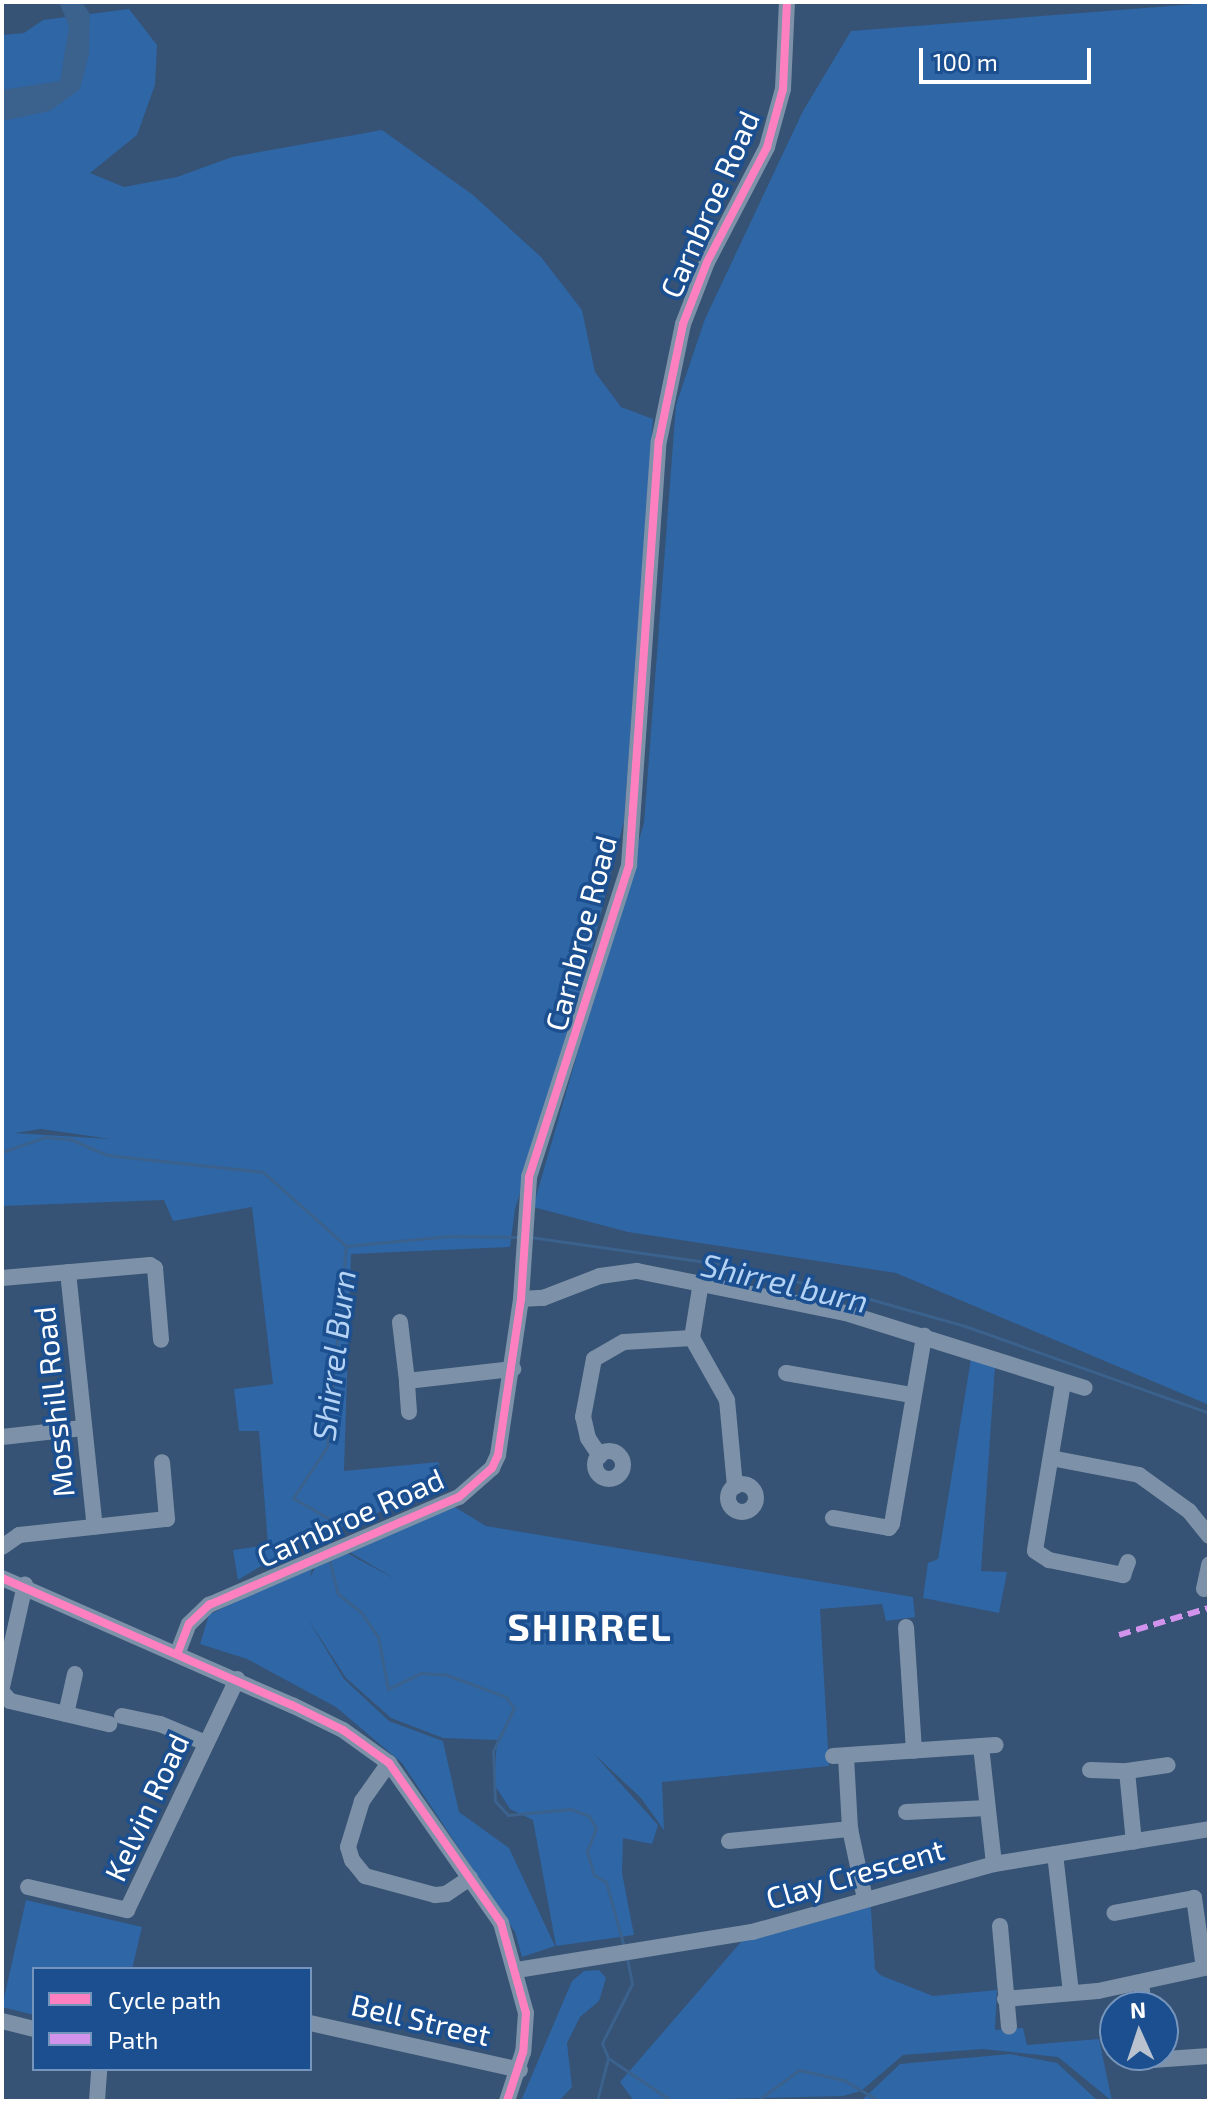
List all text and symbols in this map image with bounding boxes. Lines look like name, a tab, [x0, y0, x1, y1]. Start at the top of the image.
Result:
scale bar	[923, 32, 1095, 82]
text: 100 m	[933, 47, 998, 76]
street label: Carnbroe Road	[652, 105, 766, 303]
street label: Carnbroe Road	[537, 831, 623, 1035]
water label: Shirrel burn	[697, 1244, 873, 1320]
water label: Shirrel Burn	[303, 1267, 363, 1443]
street label: Mosshill Road	[25, 1304, 81, 1500]
street label: Carnbroe Road	[251, 1460, 449, 1574]
district label: SHIRREL	[507, 1604, 673, 1650]
street label: Kelvin Road	[96, 1728, 196, 1886]
street label: Clay Crescent	[761, 1830, 949, 1916]
legend	[32, 1967, 312, 2071]
text: Cycle path	[108, 1985, 221, 2014]
street label: Bell Street	[347, 1985, 495, 2053]
north arrow	[1099, 1991, 1179, 2071]
text: N	[1129, 1996, 1146, 2022]
text: Path	[108, 2025, 158, 2054]

